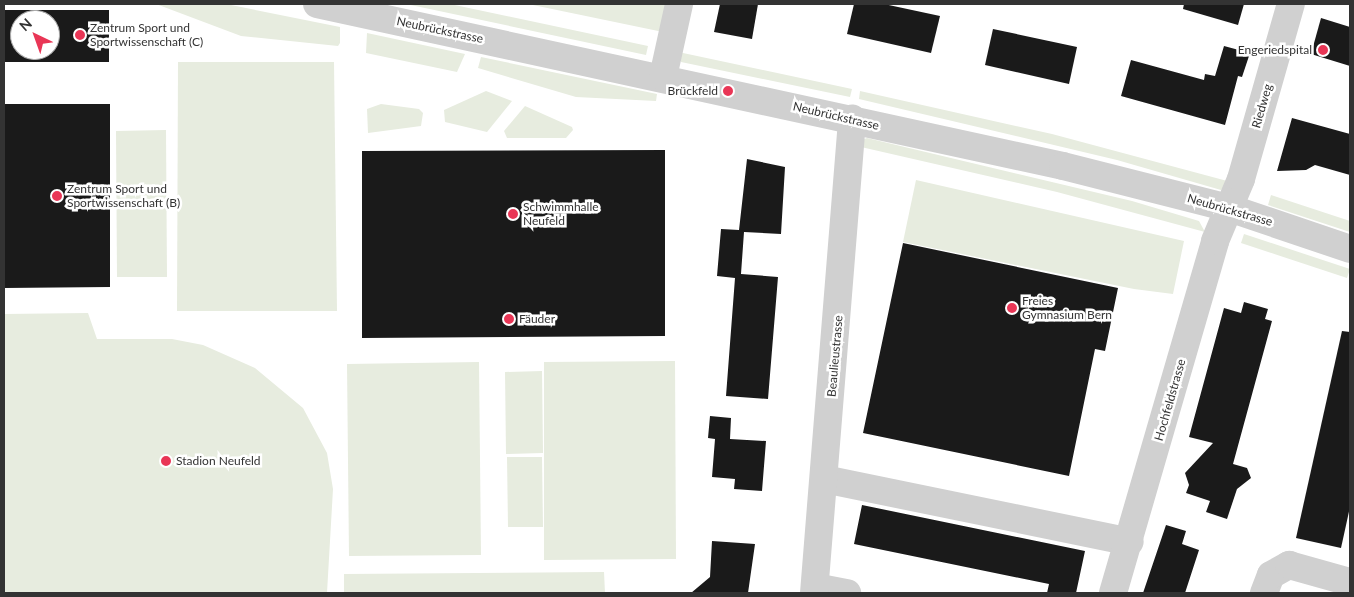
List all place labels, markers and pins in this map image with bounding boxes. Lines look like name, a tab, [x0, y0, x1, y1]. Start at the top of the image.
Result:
place label: Zentrum Sport und Sportwissenschaft (C)	[90, 21, 203, 49]
marker: Zentrum Sport und Sportwissenschaft (C)	[74, 29, 86, 41]
place label: Engeriedspital	[1238, 43, 1312, 57]
marker: Engeriedspital	[1316, 43, 1330, 57]
place label: Brückfeld	[668, 84, 718, 98]
marker: Brückfeld	[722, 85, 734, 97]
place label: Zentrum Sport und Sportwissenschaft (B)	[67, 182, 180, 210]
marker: Zentrum Sport und Sportwissenschaft (B)	[51, 190, 63, 202]
place label: Schwimmhalle Neufeld	[523, 200, 599, 228]
marker: Schwimmhalle Neufeld	[507, 208, 519, 220]
place label: Freies Gymnasium Bern	[1022, 294, 1112, 322]
marker: Freies Gymnasium Bern	[1006, 302, 1018, 314]
place label: Fäuder	[519, 312, 555, 326]
marker: Fäuder	[503, 313, 515, 325]
place label: Stadion Neufeld	[176, 454, 261, 468]
marker: Stadion Neufeld	[160, 455, 172, 467]

